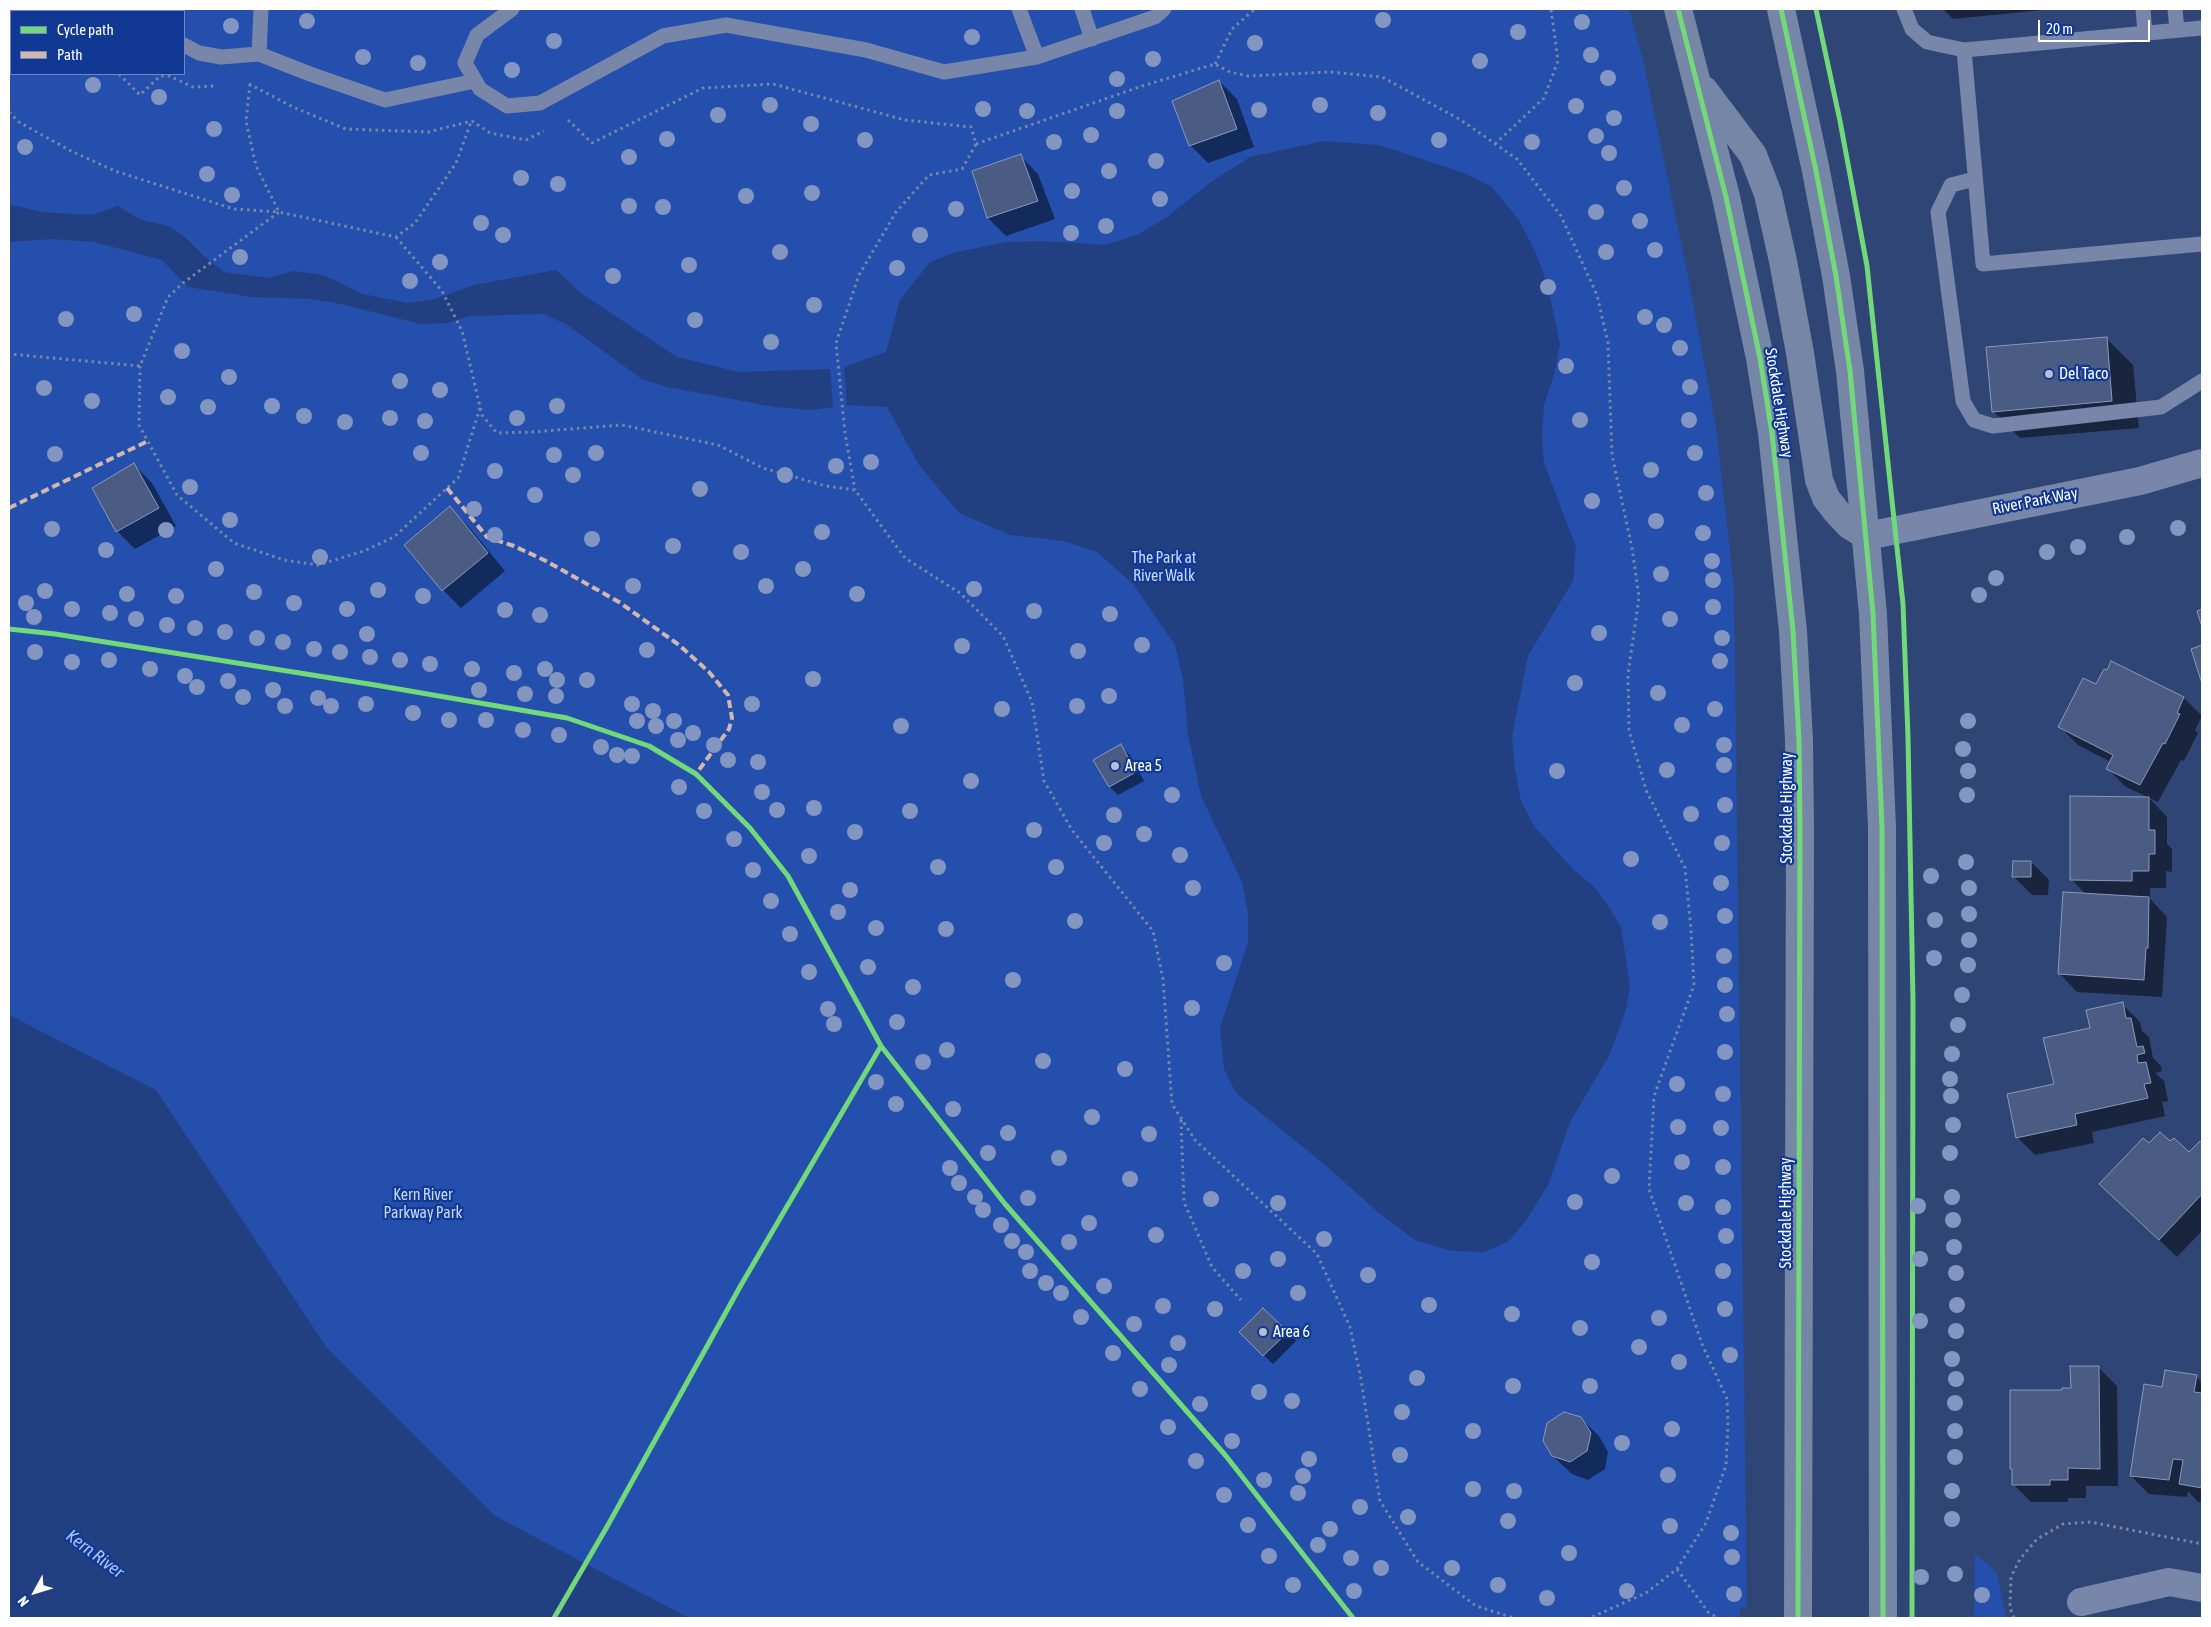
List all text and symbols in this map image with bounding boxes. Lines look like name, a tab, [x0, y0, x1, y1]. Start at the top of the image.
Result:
legend	[10, 10, 185, 75]
scale bar	[2041, 10, 2154, 42]
text: 20 m	[2046, 20, 2073, 37]
text: Cycle path	[57, 21, 114, 38]
text: Path	[57, 46, 83, 63]
street label: Stockdale Highway	[1761, 347, 1797, 459]
place label: Del Taco	[2059, 364, 2108, 384]
marker: Del Taco	[2043, 368, 2055, 380]
street label: River Park Way	[1991, 483, 2079, 519]
park label: The Park at River Walk	[1132, 548, 1196, 586]
street label: Stockdale Highway	[1777, 753, 1797, 863]
place label: Area 5	[1125, 756, 1162, 776]
marker: Area 5	[1109, 760, 1121, 772]
street label: Stockdale Highway	[1776, 1158, 1796, 1268]
park label: Kern River Parkway Park	[383, 1185, 463, 1223]
place label: Area 6	[1273, 1322, 1310, 1342]
marker: Area 6	[1257, 1326, 1269, 1338]
water label: Kern River	[62, 1525, 128, 1583]
north arrow	[10, 1567, 60, 1617]
text: N	[15, 1593, 32, 1610]

